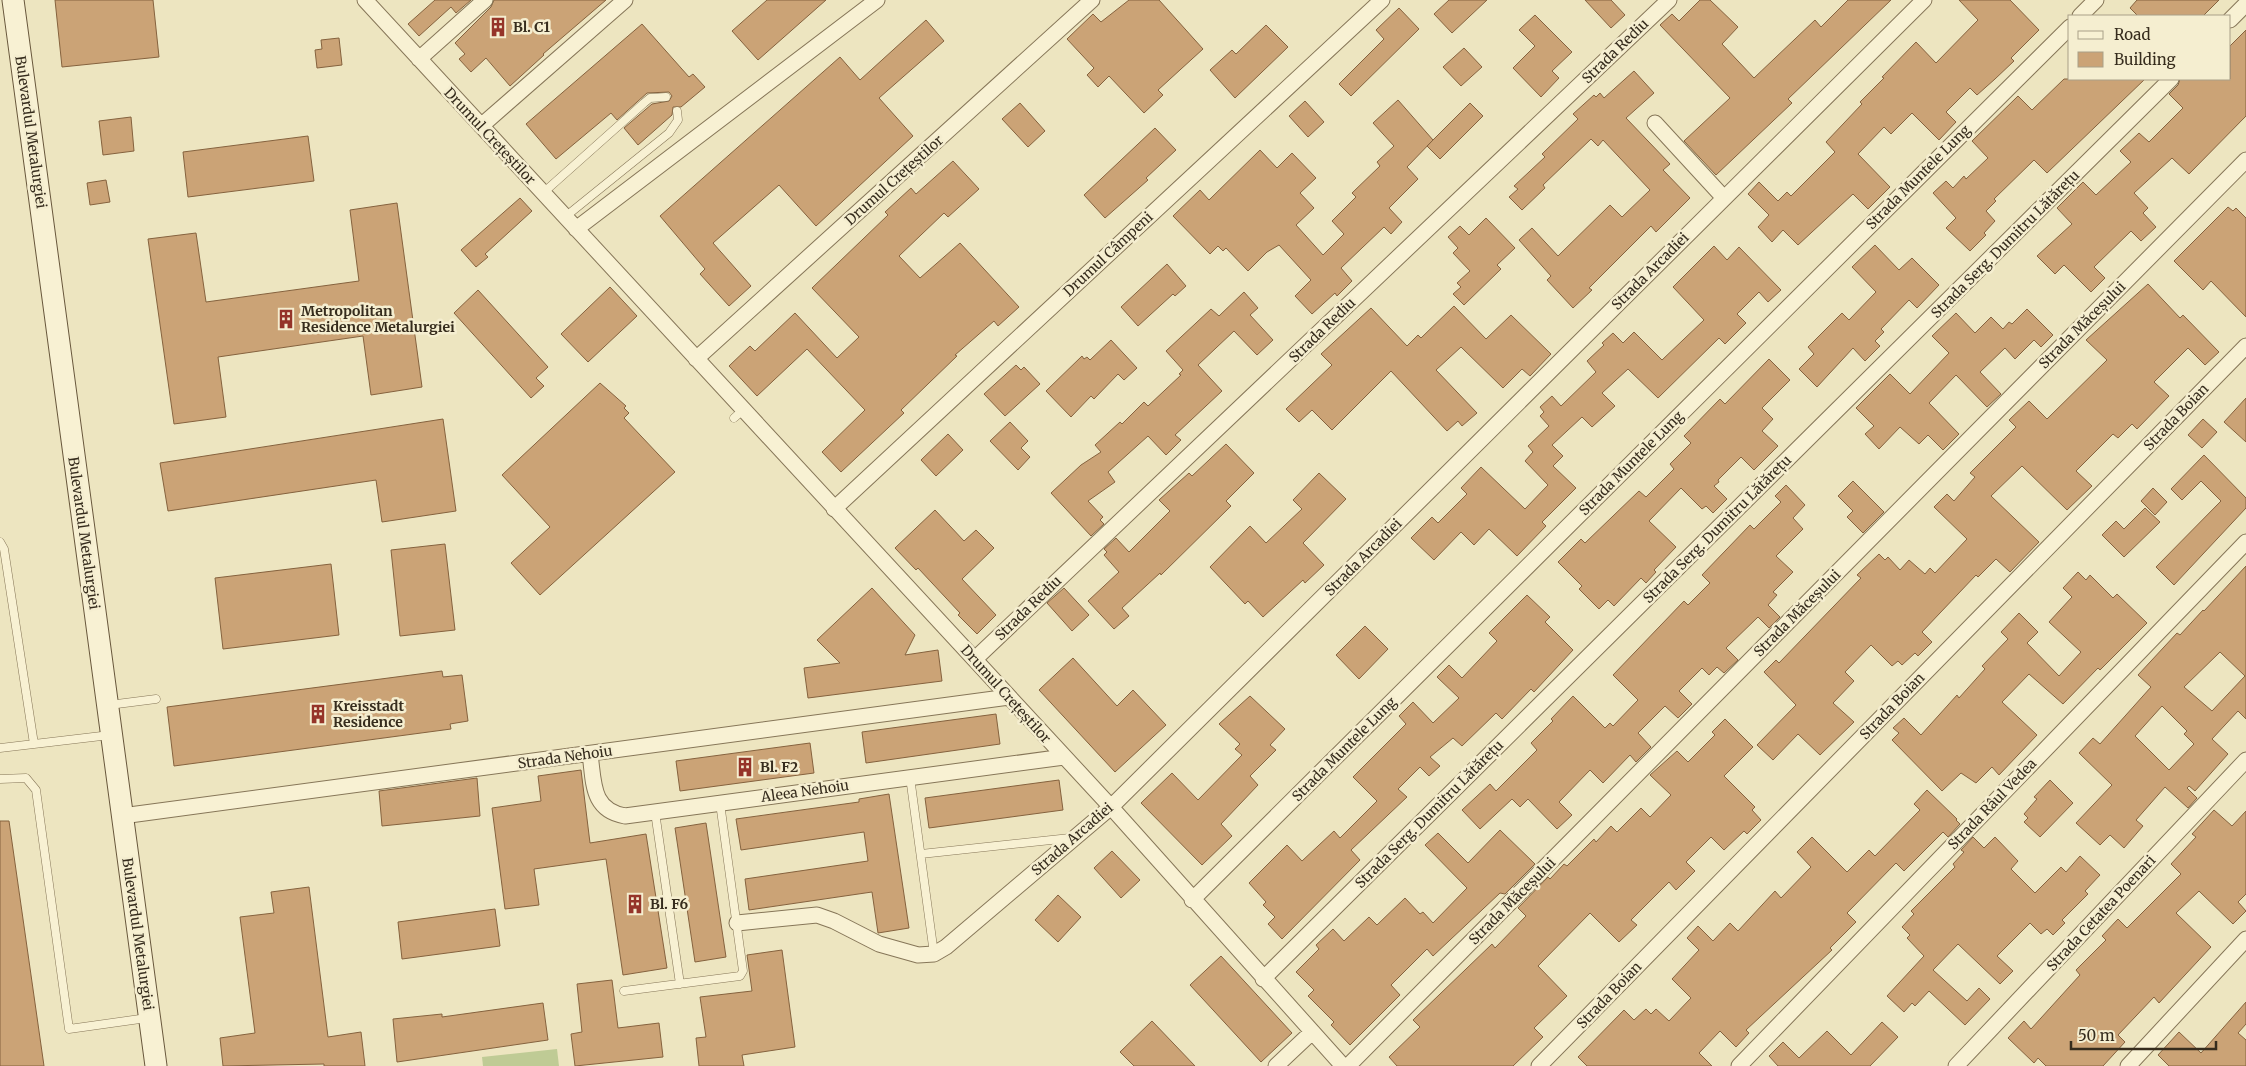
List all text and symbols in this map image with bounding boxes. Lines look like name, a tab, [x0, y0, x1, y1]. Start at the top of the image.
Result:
street label: Strada Rediu	[1578, 15, 1652, 87]
legend	[2068, 15, 2231, 80]
building icon: Bl. C1	[487, 16, 509, 38]
place label: Bl. C1	[513, 18, 550, 36]
text: Road	[2114, 25, 2150, 44]
text: Building	[2114, 50, 2176, 69]
street label: Bulevardul Metalurgiei	[11, 55, 51, 210]
street label: Drumul Crețeștilor	[440, 84, 540, 188]
street label: Strada Muntele Lung	[1862, 121, 1974, 233]
street label: Drumul Crețeștilor	[841, 131, 947, 229]
street label: Strada Serg. Dumitru Lătărețu	[1927, 166, 2083, 322]
street label: Drumul Câmpeni	[1059, 208, 1157, 300]
street label: Strada Arcadiei	[1608, 228, 1693, 313]
street label: Strada Măceșului	[2035, 277, 2130, 372]
street label: Strada Rediu	[1285, 294, 1359, 366]
place label: Metropolitan Residence Metalurgiei	[301, 302, 455, 336]
building icon: Metropolitan Residence Metalurgiei	[275, 308, 297, 330]
street label: Strada Boian	[2140, 380, 2212, 454]
street label: Strada Muntele Lung	[1575, 407, 1687, 519]
street label: Strada Serg. Dumitru Lătărețu	[1639, 451, 1795, 607]
street label: Bulevardul Metalurgiei	[64, 456, 104, 611]
street label: Strada Arcadiei	[1321, 514, 1406, 599]
street label: Strada Măceșului	[1750, 565, 1845, 660]
street label: Strada Rediu	[991, 572, 1065, 644]
street label: Drumul Crețeștilor	[957, 641, 1055, 747]
street label: Strada Boian	[1856, 669, 1928, 743]
street label: Strada Muntele Lung	[1288, 693, 1400, 805]
place label: Kreisstadt Residence	[333, 697, 404, 731]
building icon: Kreisstadt Residence	[307, 703, 329, 725]
street label: Strada Serg. Dumitru Lătărețu	[1351, 736, 1507, 892]
street label: Strada Nehoiu	[517, 741, 614, 773]
street label: Strada Râul Vedea	[1944, 754, 2040, 853]
building icon: Bl. F2	[734, 756, 756, 778]
place label: Bl. F2	[760, 758, 798, 776]
street label: Aleea Nehoiu	[759, 776, 850, 806]
street label: Strada Arcadiei	[1028, 798, 1117, 879]
street label: Strada Cetatea Poenari	[2043, 851, 2160, 975]
street label: Strada Măceșului	[1465, 853, 1560, 948]
street label: Bulevardul Metalurgiei	[118, 857, 158, 1012]
building icon: Bl. F6	[624, 893, 646, 915]
place label: Bl. F6	[650, 895, 689, 913]
street label: Strada Boian	[1573, 958, 1645, 1032]
scale bar	[2071, 1018, 2216, 1050]
text: 50 m	[2078, 1026, 2115, 1045]

